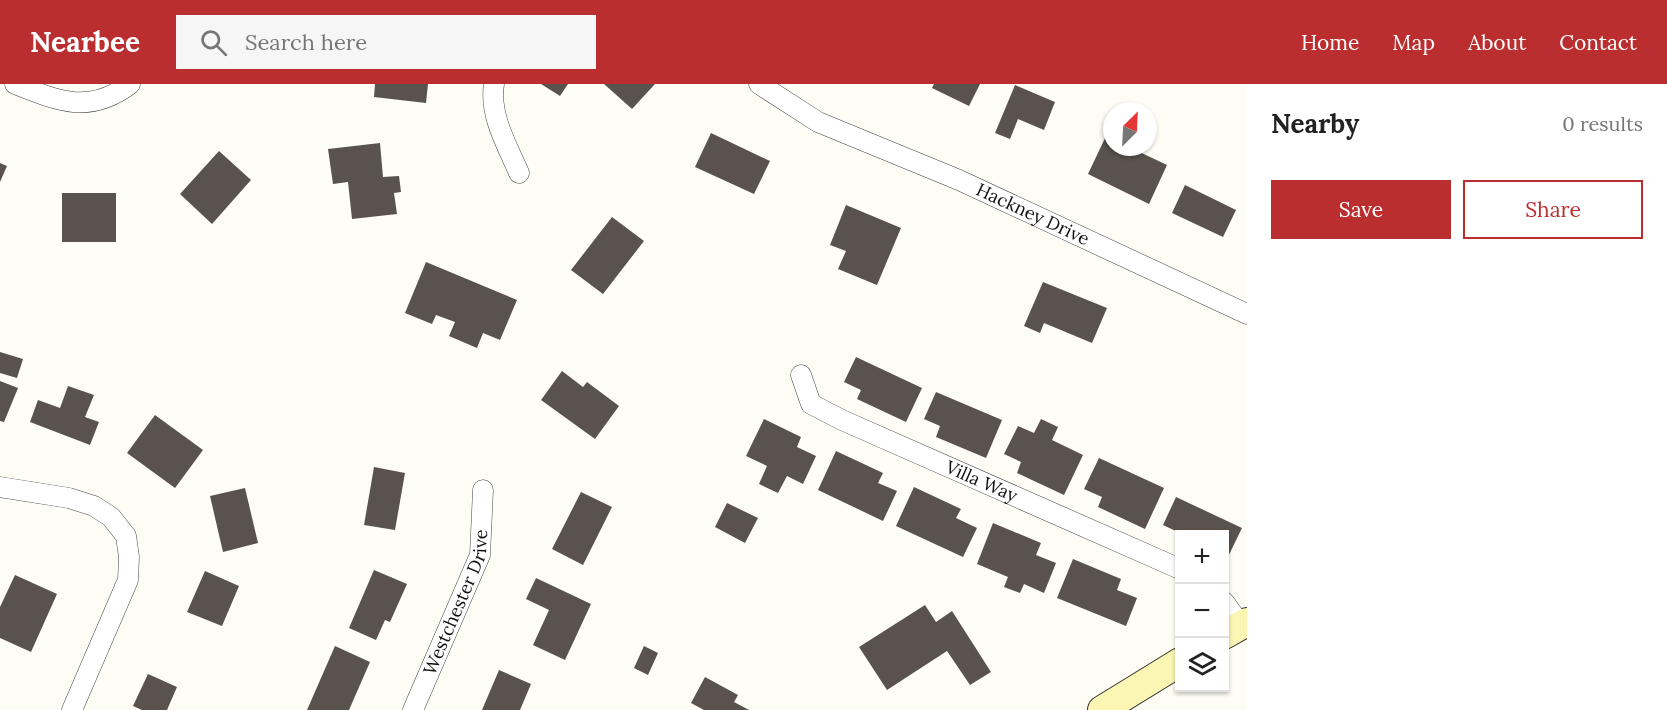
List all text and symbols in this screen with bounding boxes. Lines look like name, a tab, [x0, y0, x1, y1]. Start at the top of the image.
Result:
search box	[176, 15, 596, 69]
text: Nearbee	[30, 24, 140, 60]
icon: search	[197, 26, 230, 59]
text: Search here	[245, 28, 367, 56]
text: Home	[1301, 29, 1359, 56]
text: Map	[1392, 29, 1435, 56]
text: About	[1468, 29, 1526, 56]
text: Contact	[1559, 29, 1637, 56]
north arrow	[1103, 102, 1157, 156]
text: Nearby	[1271, 107, 1359, 140]
text: 0 results	[1562, 111, 1643, 136]
street label: Hackney Drive	[973, 178, 1094, 250]
button: Save	[1271, 180, 1451, 239]
button: Share	[1463, 180, 1643, 239]
street label: Villa Way	[941, 455, 1022, 507]
street label: Westchester Drive	[418, 529, 492, 678]
map controls	[1175, 530, 1229, 692]
button: +	[1175, 530, 1229, 584]
button: −	[1175, 584, 1229, 638]
button: layers	[1175, 638, 1229, 692]

